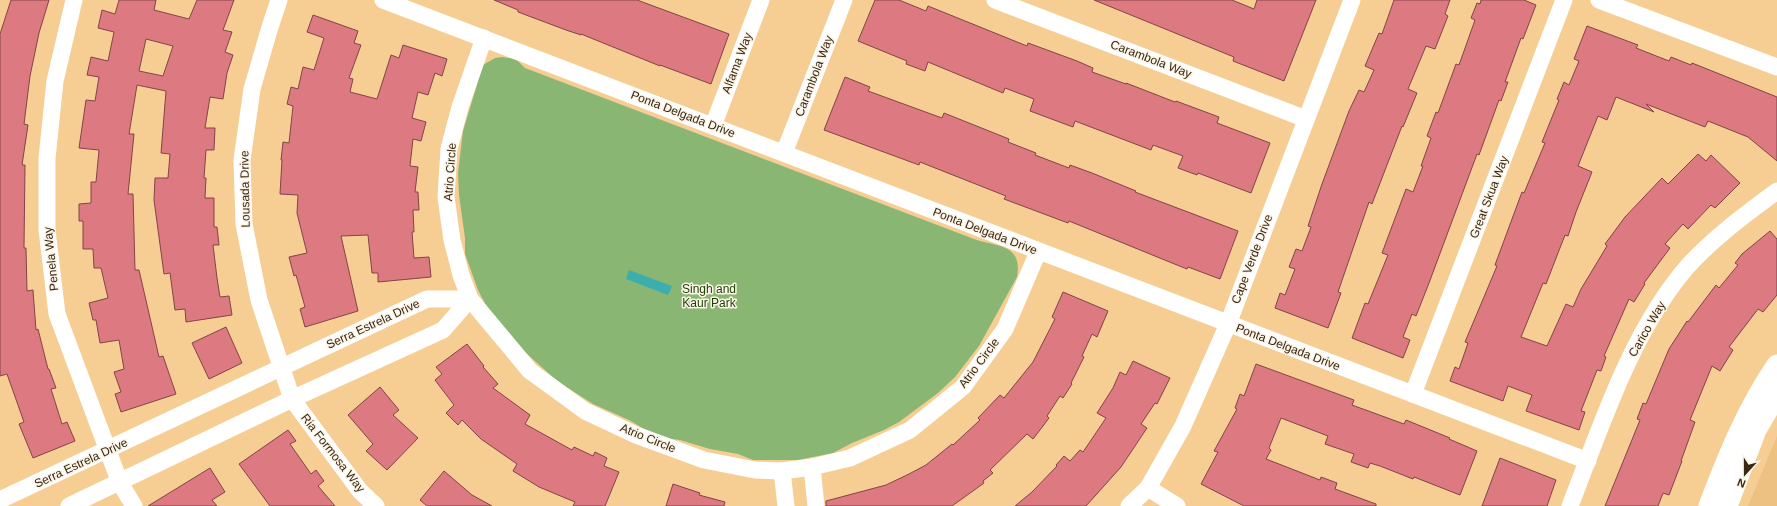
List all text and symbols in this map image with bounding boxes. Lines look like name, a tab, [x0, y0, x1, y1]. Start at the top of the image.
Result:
street label: Alfama Way	[719, 31, 755, 95]
street label: Carambola Way	[792, 34, 836, 118]
street label: Carambola Way	[1109, 37, 1193, 81]
street label: Ponta Delgada Drive	[629, 88, 737, 140]
street label: Atrio Circle	[441, 142, 459, 202]
street label: Lousada Drive	[237, 150, 253, 228]
street label: Great Skua Way	[1467, 154, 1511, 240]
street label: Ponta Delgada Drive	[931, 205, 1039, 257]
street label: Cape Verde Drive	[1228, 212, 1276, 306]
street label: Penela Way	[41, 226, 61, 292]
park label: Singh and Kaur Park	[682, 282, 737, 310]
street label: Serra Estrela Drive	[324, 296, 422, 352]
street label: Carico Way	[1626, 299, 1668, 359]
street label: Ponta Delgada Drive	[1234, 321, 1342, 373]
street label: Atrio Circle	[956, 335, 1002, 391]
street label: Ria Formosa Way	[298, 411, 368, 495]
street label: Atrio Circle	[618, 421, 678, 456]
street label: Serra Estrela Drive	[32, 435, 130, 491]
north arrow	[1725, 454, 1765, 494]
text: N	[1736, 476, 1747, 490]

